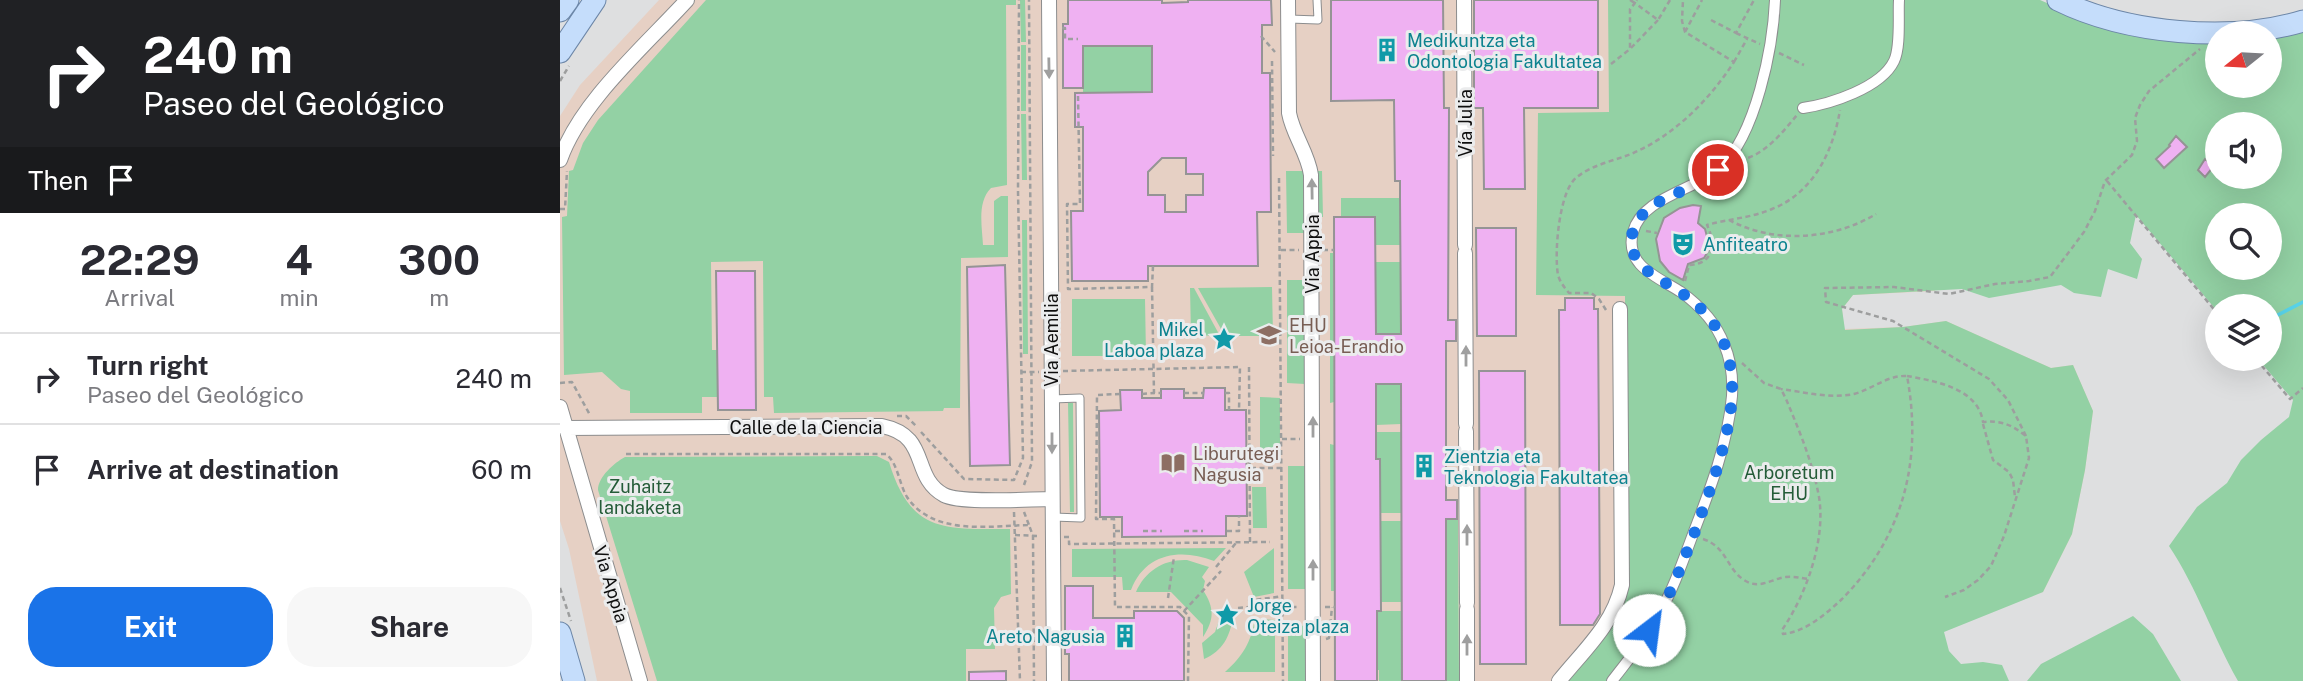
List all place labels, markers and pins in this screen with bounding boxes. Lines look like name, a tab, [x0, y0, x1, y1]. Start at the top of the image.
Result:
place label: Medikuntza eta Odontologia Fakultatea	[1407, 30, 1602, 72]
building icon: Medikuntza eta Odontologia Fakultatea	[1373, 36, 1401, 64]
pin	[1688, 140, 1748, 200]
theatre icon: Anfiteatro	[1669, 230, 1697, 258]
place label: Anfiteatro	[1703, 234, 1788, 255]
place label: EHU Leioa-Erandio	[1289, 315, 1404, 357]
place label: Mikel Laboa plaza	[1104, 319, 1204, 361]
school or university icon: EHU Leioa-Erandio	[1255, 321, 1283, 349]
place icon: Mikel Laboa plaza	[1210, 325, 1238, 353]
place label: Liburutegi Nagusia	[1193, 443, 1279, 485]
place label: Zientzia eta Teknologia Fakultatea	[1444, 446, 1628, 488]
library icon: Liburutegi Nagusia	[1159, 449, 1187, 477]
building icon: Zientzia eta Teknologia Fakultatea	[1410, 452, 1438, 480]
place label: Jorge Oteiza plaza	[1247, 595, 1349, 637]
place icon: Jorge Oteiza plaza	[1213, 601, 1241, 629]
building icon: Areto Nagusia	[1111, 622, 1139, 650]
place label: Areto Nagusia	[986, 626, 1105, 647]

